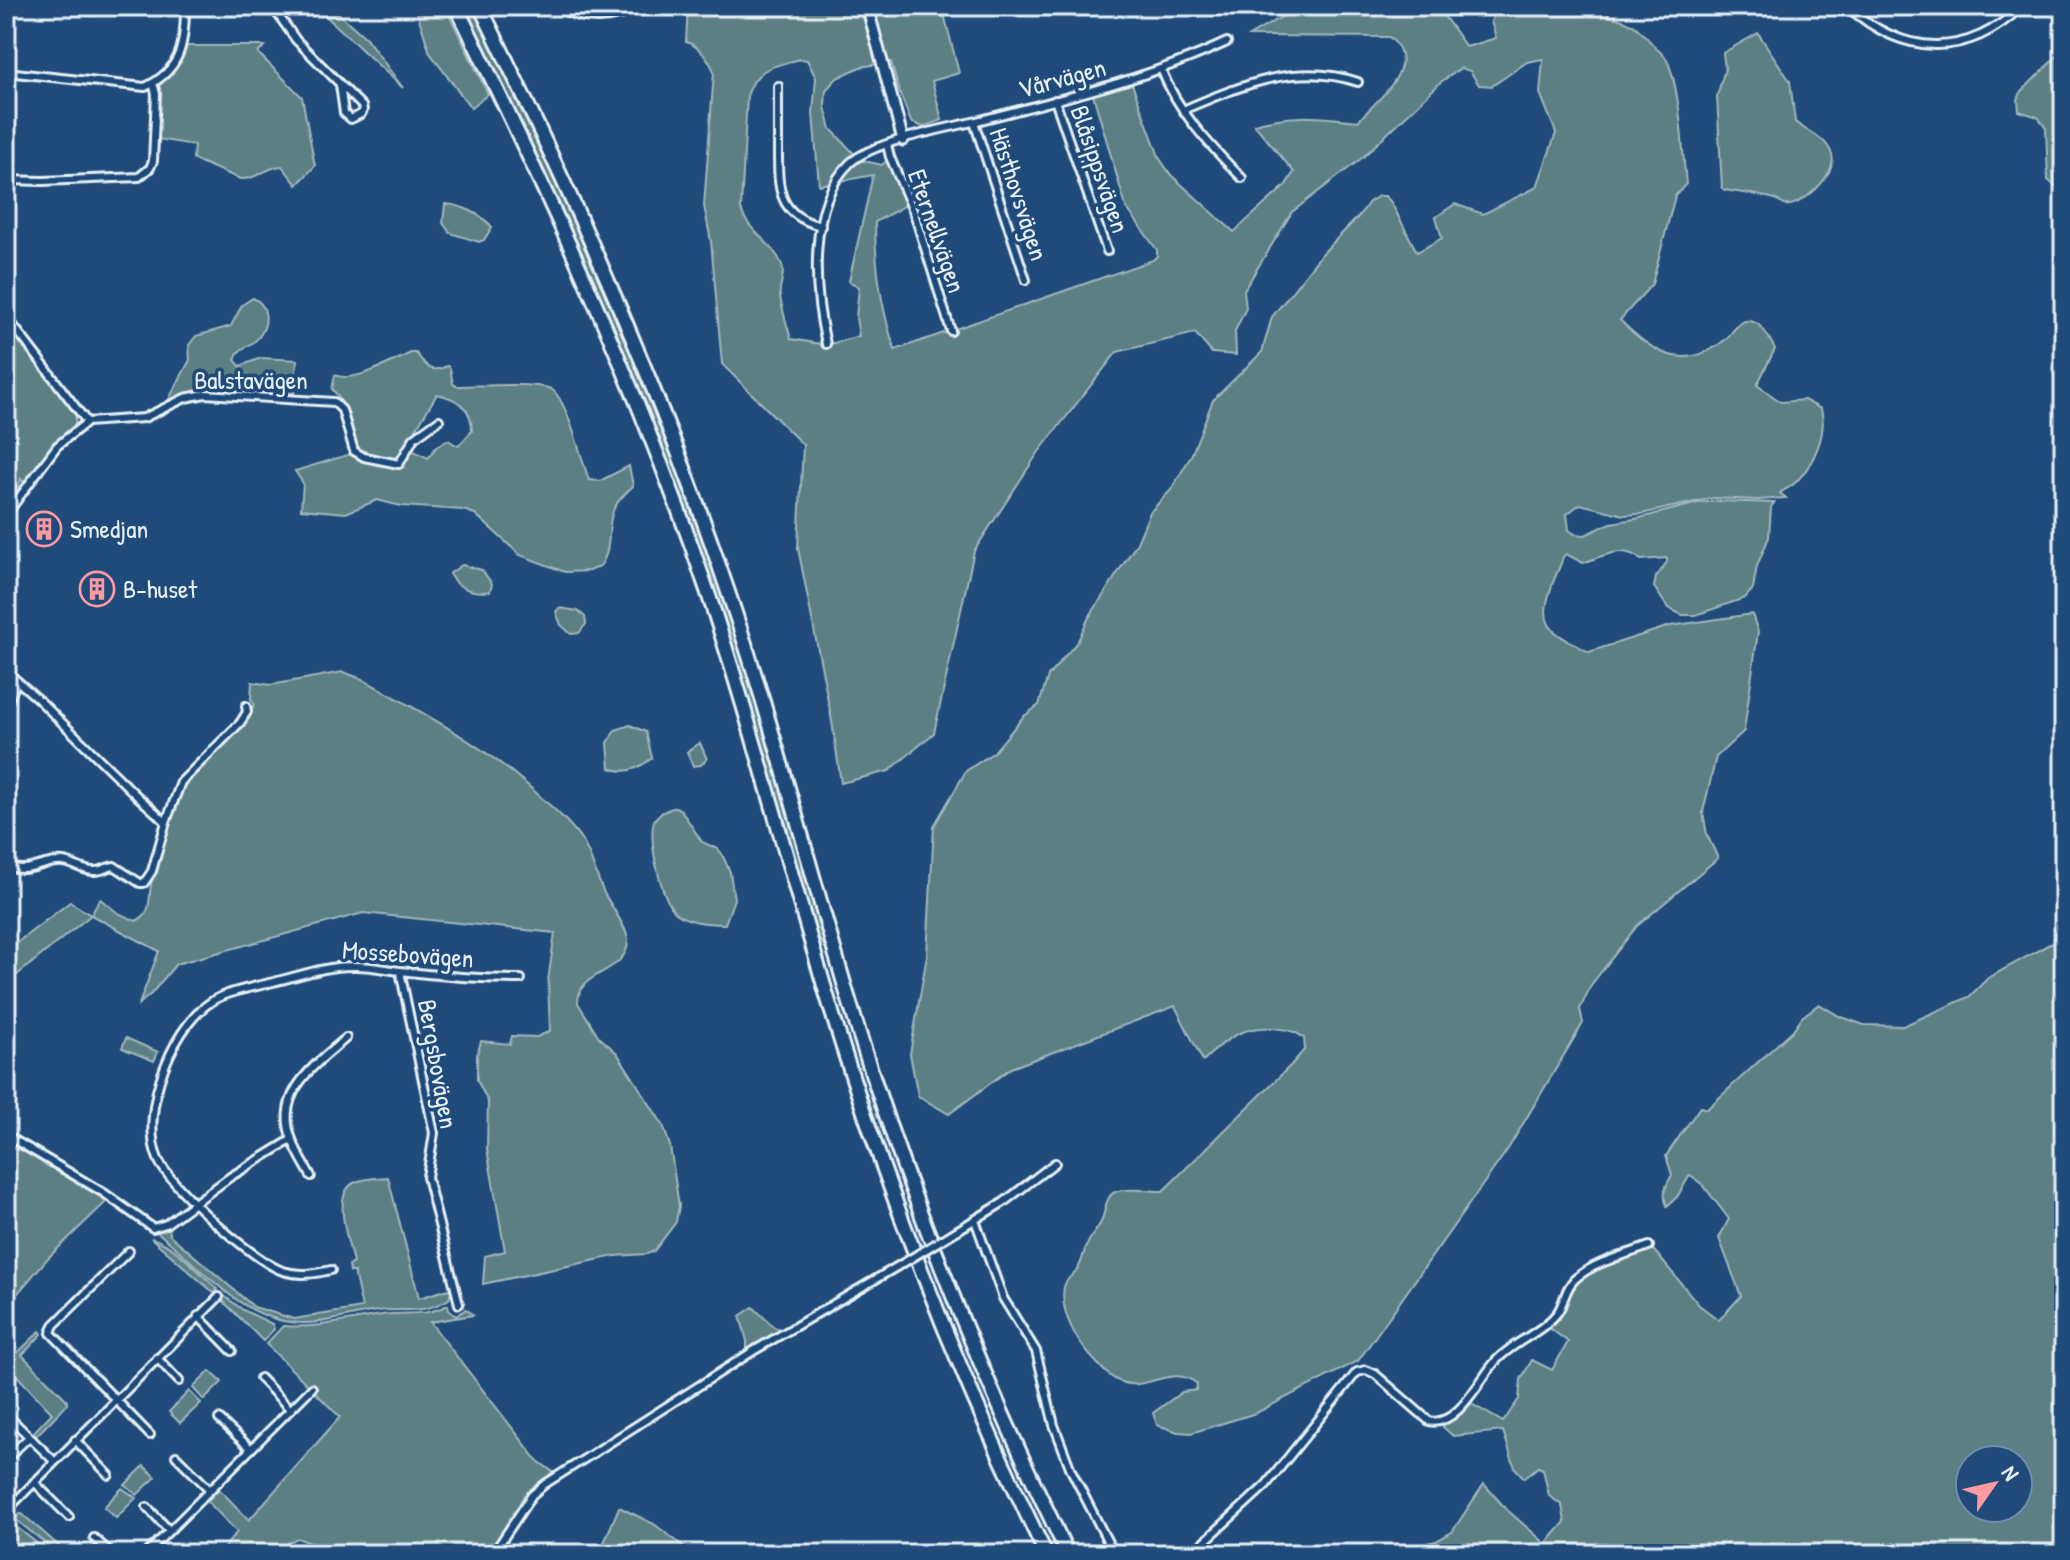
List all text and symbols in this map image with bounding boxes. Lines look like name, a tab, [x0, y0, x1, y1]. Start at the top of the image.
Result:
street label: Vårvägen	[1014, 49, 1109, 106]
street label: Blåsippsvägen	[1062, 100, 1139, 237]
street label: Hästhovsvägen	[982, 123, 1057, 265]
street label: Eternellvägen	[900, 164, 975, 297]
street label: Balstavägen	[194, 362, 308, 397]
building icon: Smedjan	[25, 510, 63, 548]
place label: Smedjan	[70, 511, 148, 546]
building icon: B-huset	[78, 570, 116, 608]
place label: B-huset	[123, 571, 198, 606]
street label: Mossebovägen	[341, 931, 475, 976]
street label: Bergsbovägen	[410, 997, 467, 1131]
north arrow	[1954, 1444, 2034, 1524]
text: N	[1995, 1460, 2026, 1486]

